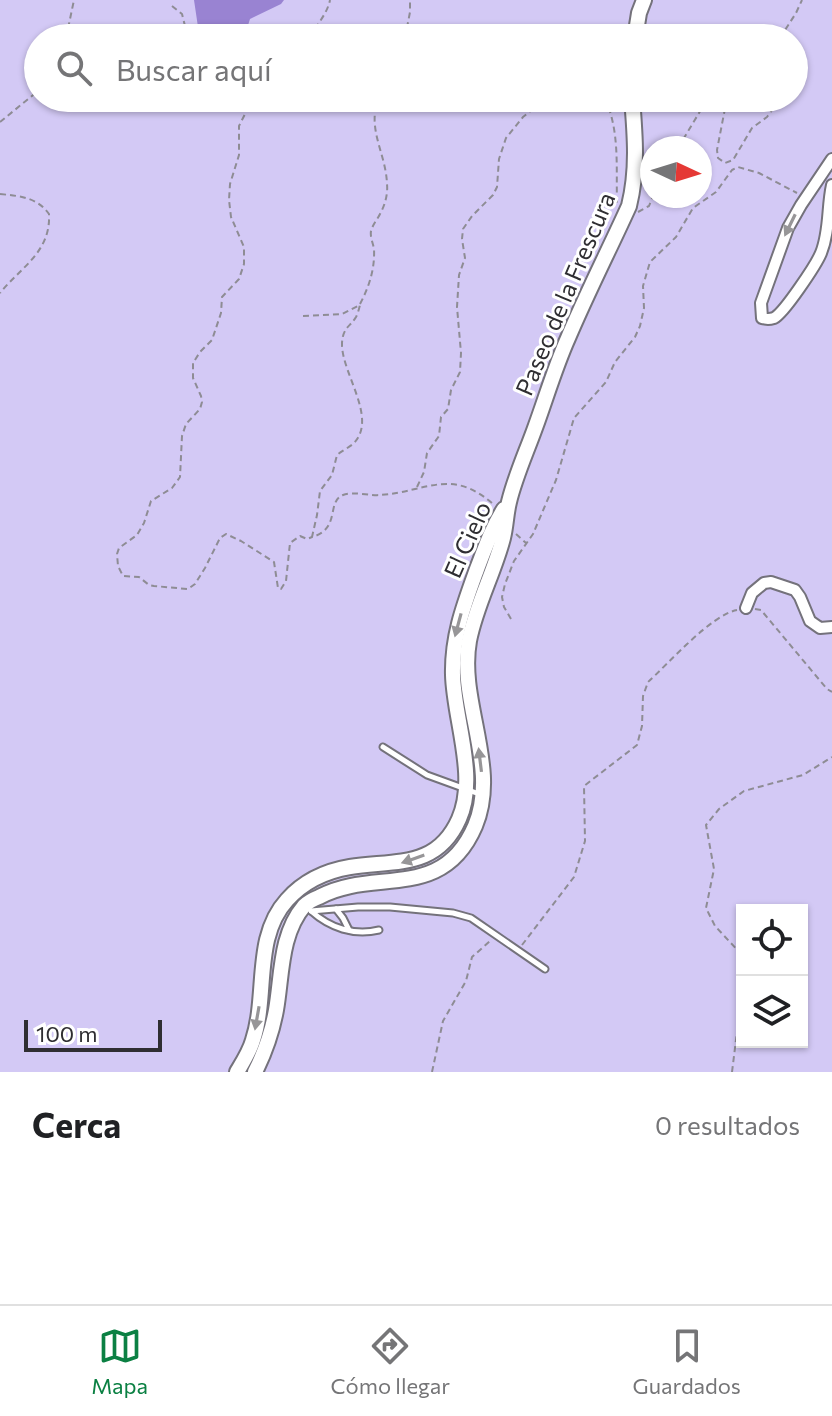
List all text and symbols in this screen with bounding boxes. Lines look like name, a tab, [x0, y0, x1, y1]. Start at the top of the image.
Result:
search box	[24, 24, 808, 112]
icon: search	[52, 46, 96, 90]
text: Buscar aquí	[116, 50, 272, 87]
north arrow	[640, 136, 712, 208]
street label: Paseo de la Frescura	[509, 187, 621, 399]
one-way arrow	[784, 214, 797, 237]
street label: El Cielo	[437, 497, 496, 582]
one-way arrow	[452, 612, 464, 637]
one-way arrow	[473, 747, 486, 772]
one-way arrow	[401, 853, 425, 865]
map controls	[736, 904, 808, 1048]
button: locate	[736, 904, 808, 976]
button: layers	[736, 976, 808, 1048]
one-way arrow	[251, 1005, 263, 1030]
scale bar	[24, 1016, 162, 1052]
text: 100 m	[36, 1020, 98, 1047]
text: Cerca	[32, 1103, 121, 1145]
text: 0 resultados	[655, 1109, 800, 1140]
tab: Mapa	[91, 1324, 148, 1399]
tab: Cómo llegar	[331, 1324, 450, 1399]
tab: Guardados	[633, 1324, 741, 1399]

